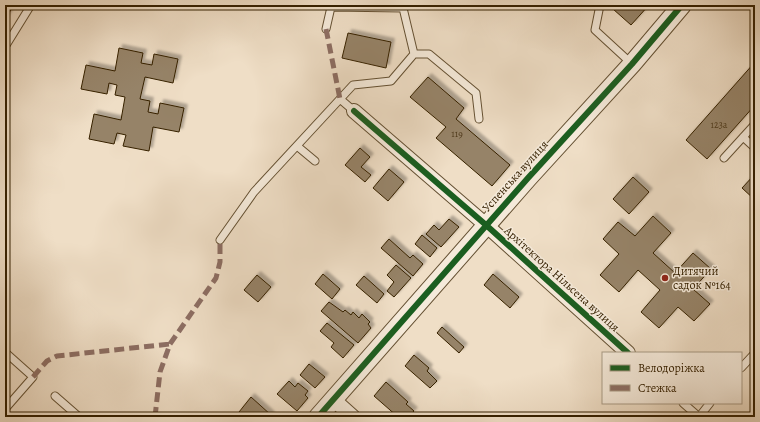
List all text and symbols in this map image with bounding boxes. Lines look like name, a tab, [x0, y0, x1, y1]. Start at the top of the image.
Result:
house number: 123а	[711, 118, 728, 131]
house number: 119	[451, 127, 463, 140]
street label: Успенська вулиця	[478, 137, 552, 215]
street label: Архітектора Нільсена вулиця	[500, 222, 623, 335]
place label: Дитячий садок №164	[673, 263, 731, 293]
marker: Дитячий садок №164	[660, 273, 670, 283]
legend	[602, 352, 742, 404]
text: Велодоріжка	[638, 360, 705, 376]
text: Стежка	[638, 380, 677, 396]

